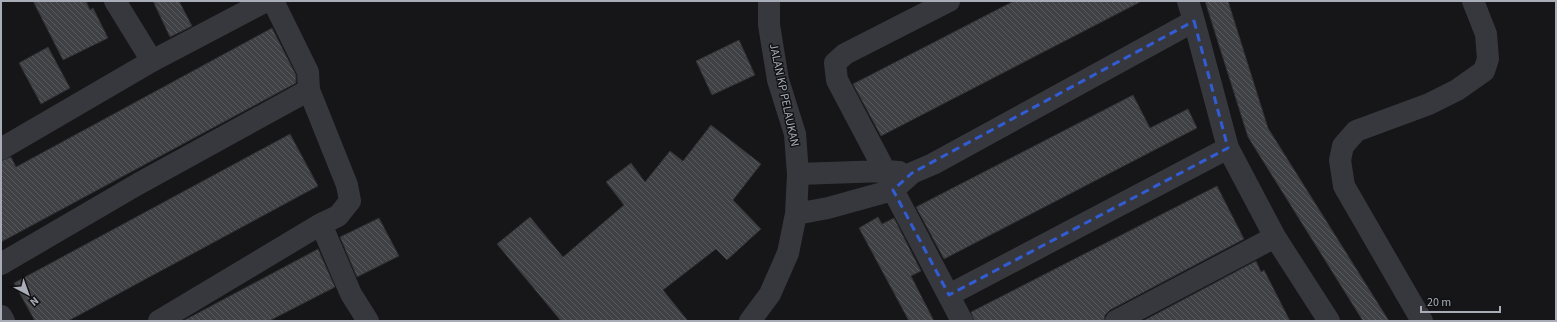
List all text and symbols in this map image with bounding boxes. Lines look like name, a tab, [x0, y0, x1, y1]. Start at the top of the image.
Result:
street label: JALAN KP PELAUKAN	[765, 42, 803, 148]
north arrow	[8, 274, 48, 314]
scale bar	[1421, 288, 1500, 314]
text: N	[27, 293, 42, 309]
text: 20 m	[1427, 294, 1451, 311]

